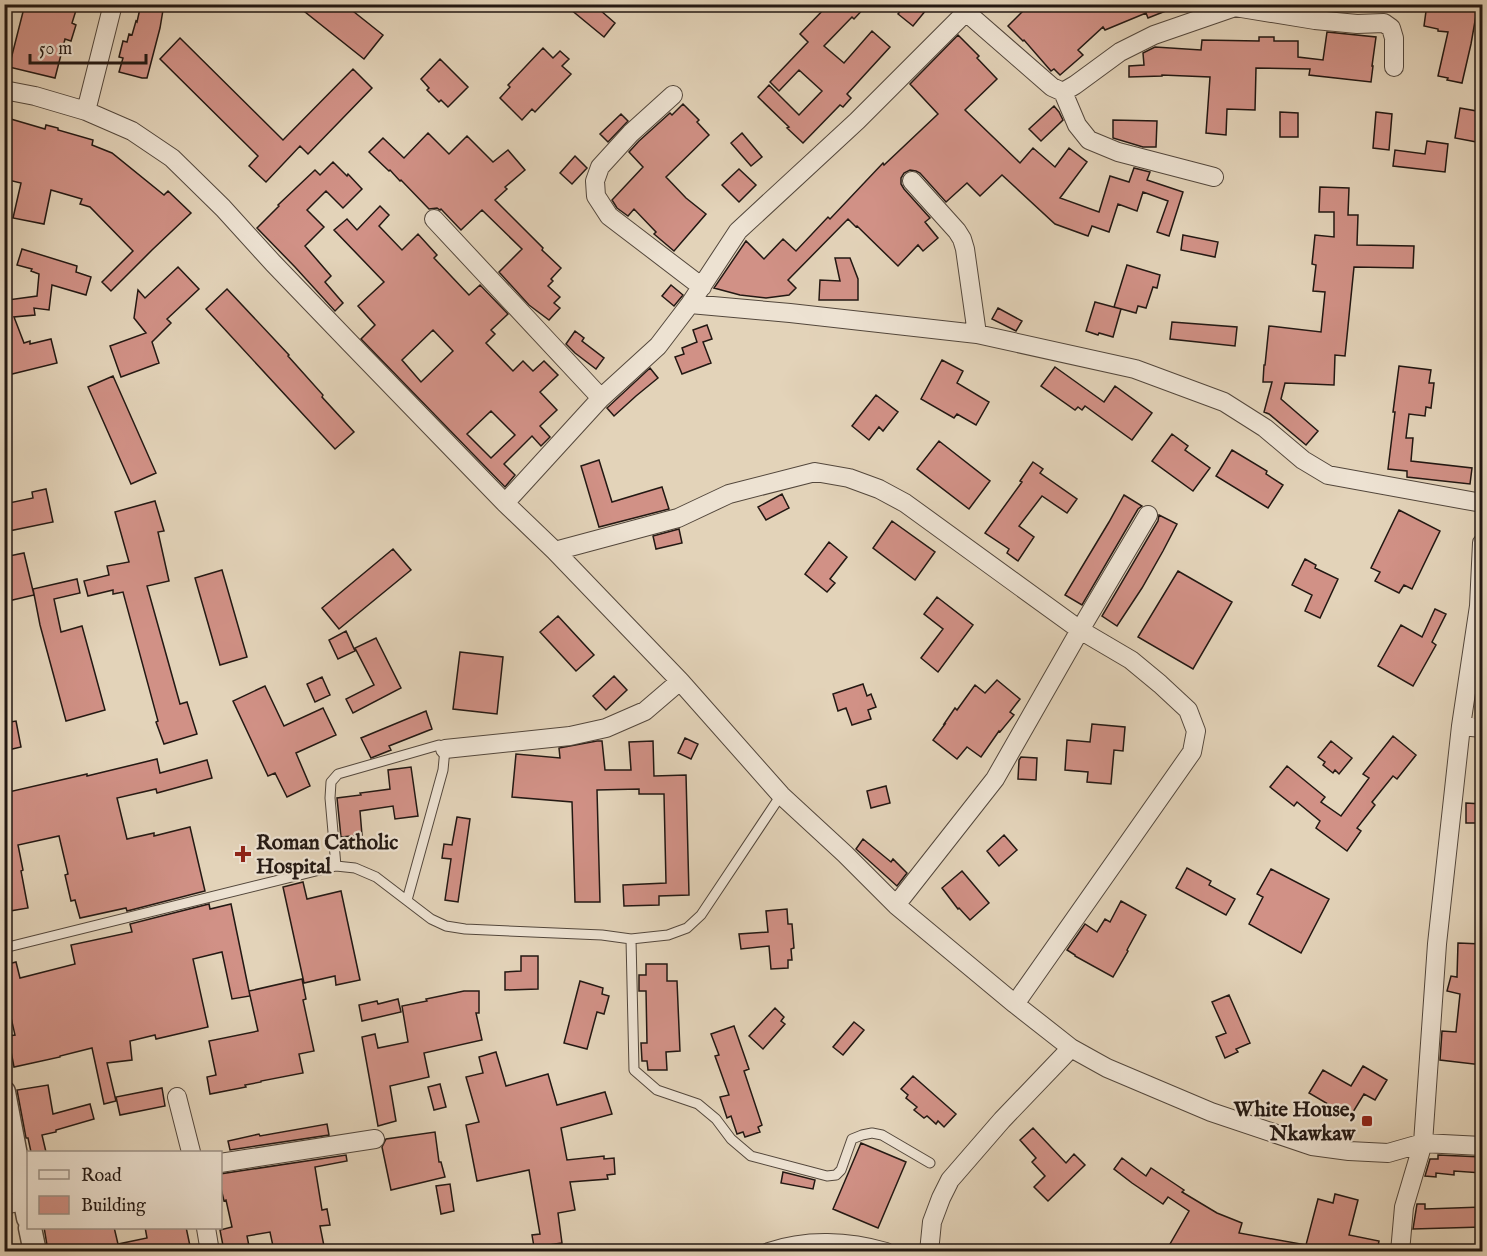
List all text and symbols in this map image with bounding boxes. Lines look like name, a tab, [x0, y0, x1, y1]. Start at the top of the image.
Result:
scale bar	[30, 27, 146, 65]
text: 50 m	[39, 38, 72, 61]
place label: Roman Catholic Hospital	[256, 830, 398, 881]
marker: Roman Catholic Hospital	[234, 845, 252, 863]
place label: White House, Nkawkaw	[1232, 1097, 1356, 1148]
marker: White House, Nkawkaw	[1360, 1114, 1374, 1128]
legend	[27, 1151, 222, 1229]
text: Road	[81, 1165, 122, 1188]
text: Building	[81, 1195, 146, 1218]

